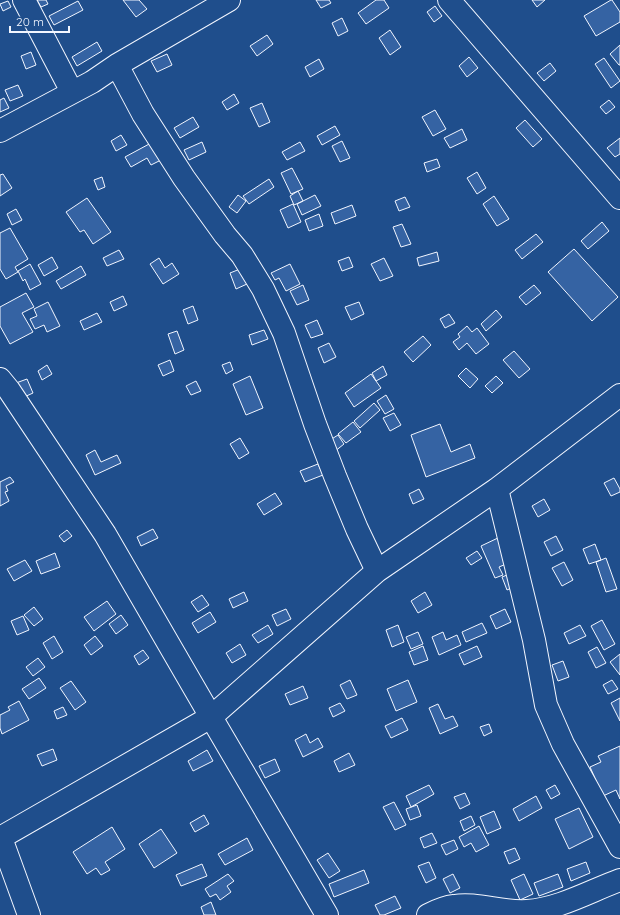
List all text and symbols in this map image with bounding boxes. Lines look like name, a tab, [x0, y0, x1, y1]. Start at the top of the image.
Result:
scale bar	[10, 8, 69, 34]
text: 20 m	[16, 14, 44, 29]

